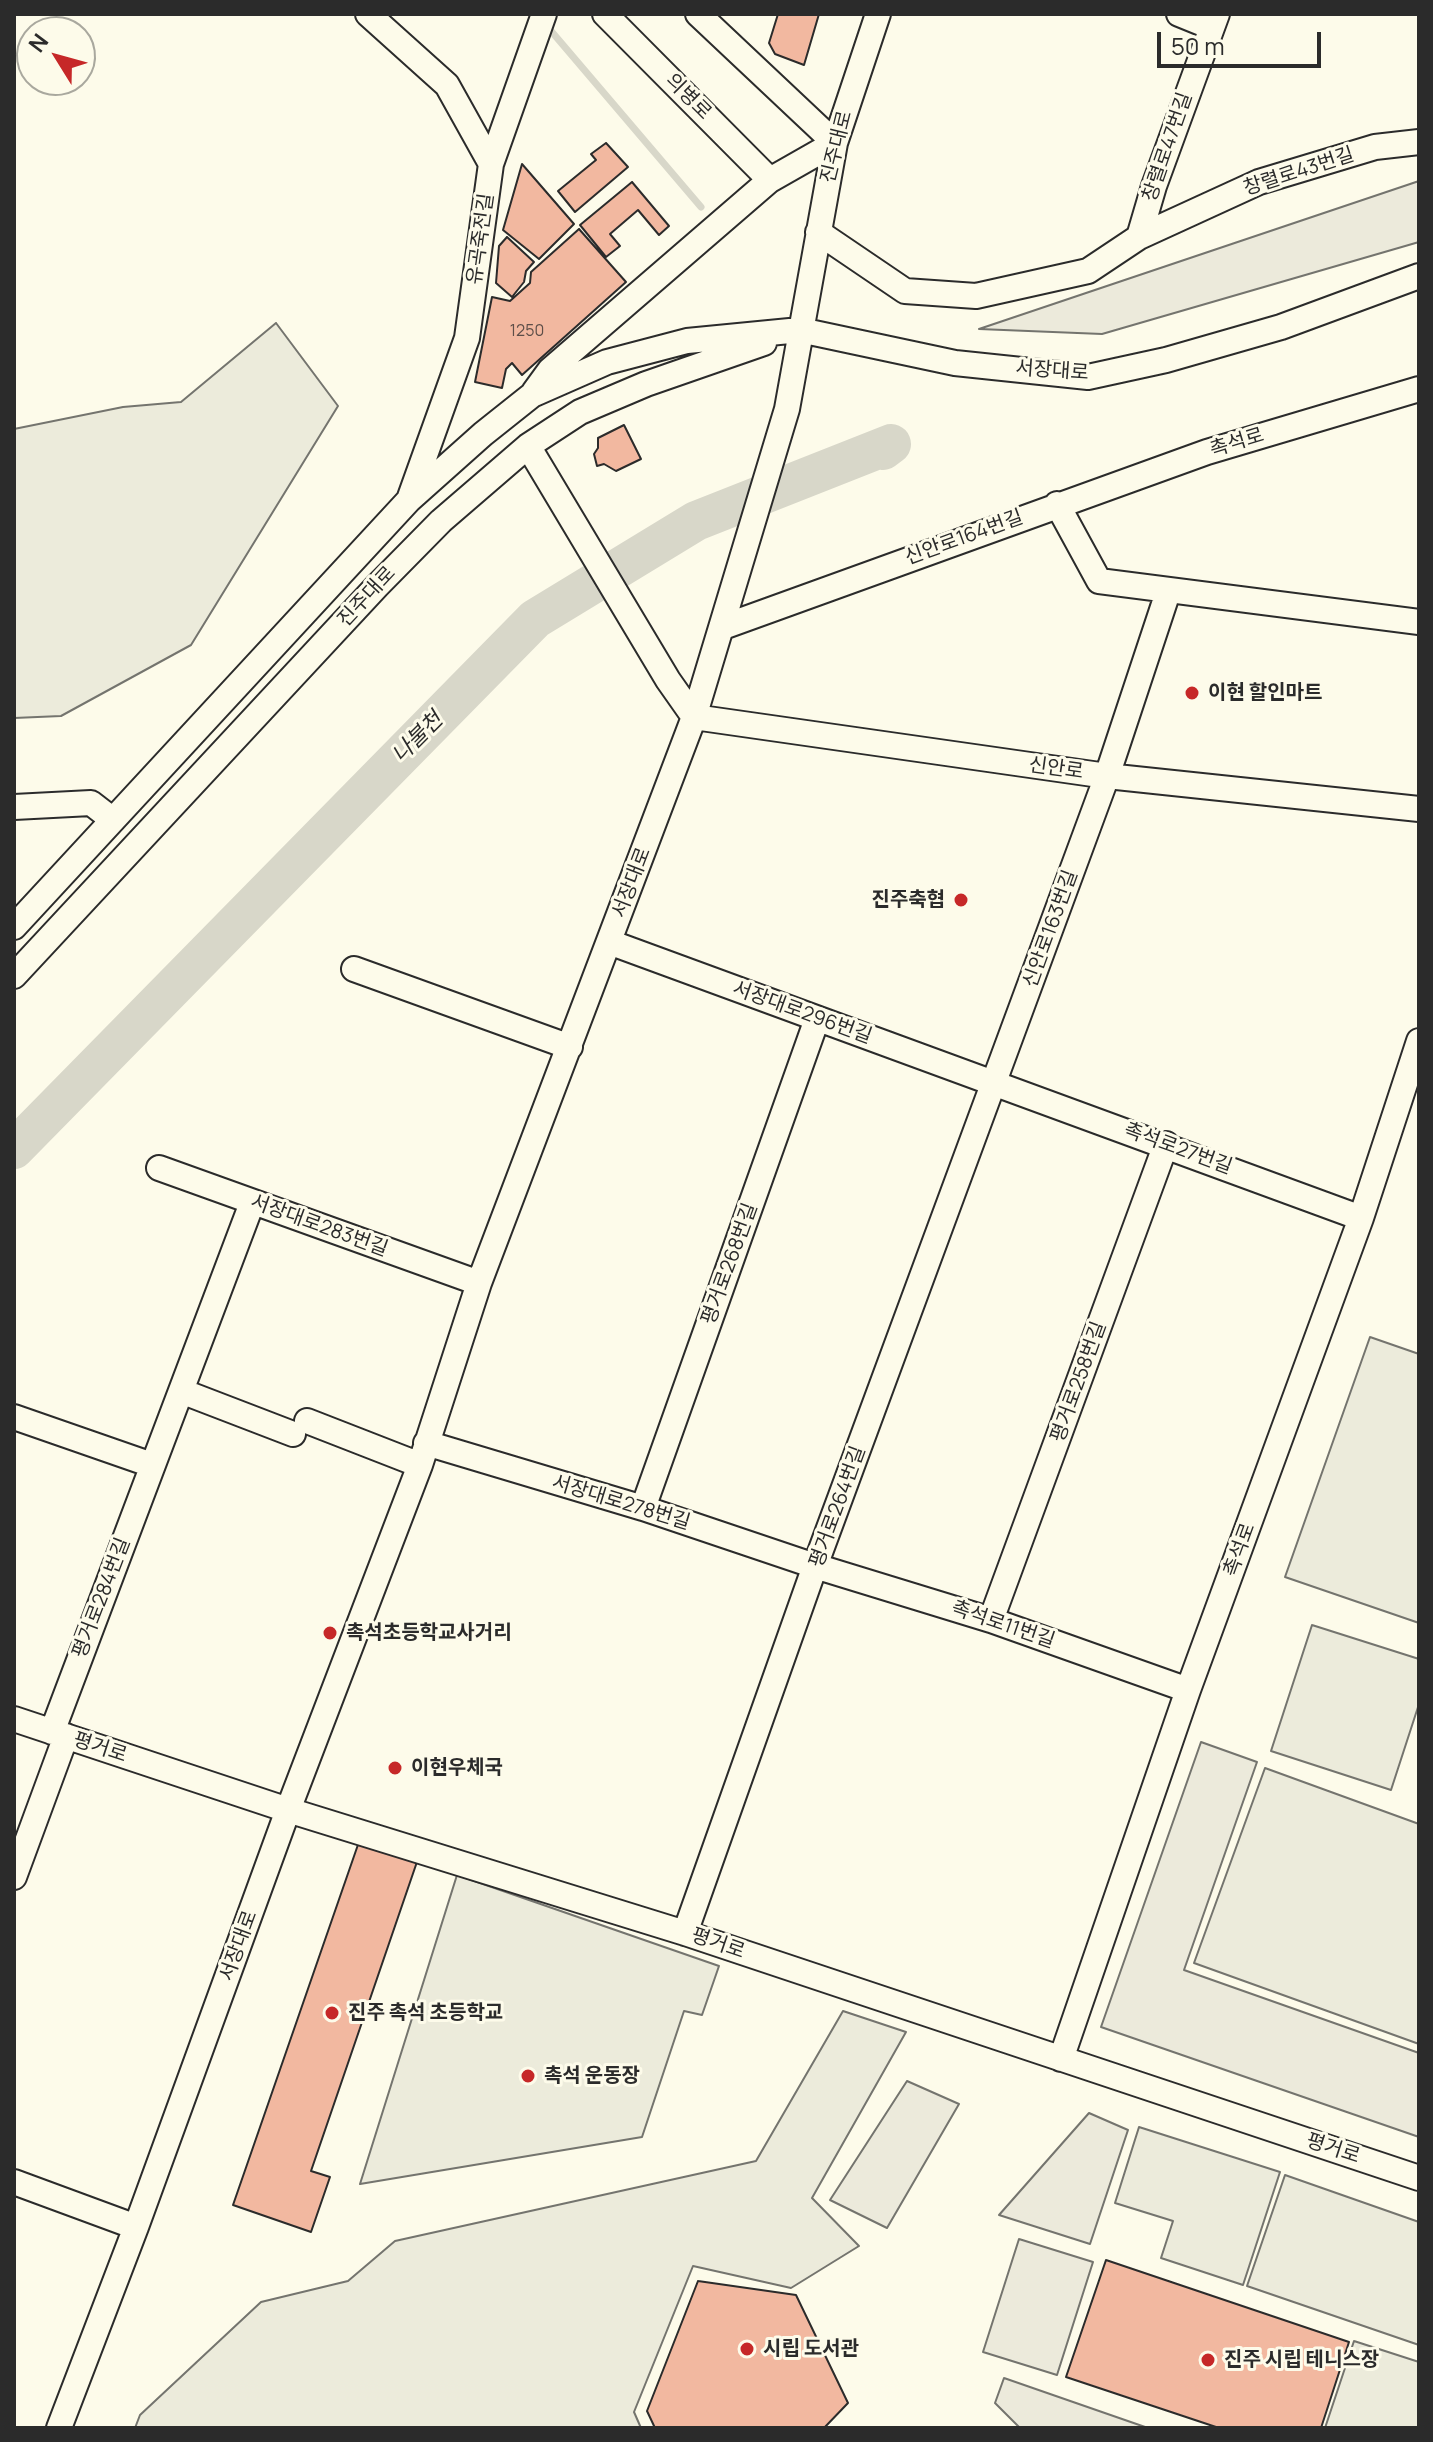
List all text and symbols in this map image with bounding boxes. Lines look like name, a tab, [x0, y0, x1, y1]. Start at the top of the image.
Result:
north arrow	[16, 16, 96, 96]
scale bar	[1161, 16, 1325, 66]
text: N	[22, 27, 55, 58]
text: 50 m	[1171, 29, 1225, 62]
street label: 의병로	[660, 69, 716, 125]
street label: 창렬로47번길	[1138, 89, 1198, 205]
street label: 진주대로	[816, 108, 858, 186]
street label: 창렬로43번길	[1241, 143, 1357, 201]
street label: 유곡죽전길	[463, 192, 499, 286]
house number: 1250	[510, 322, 544, 342]
street label: 서장대로	[1014, 356, 1090, 386]
street label: 촉석로	[1207, 423, 1267, 463]
street label: 신안로164번길	[902, 506, 1026, 570]
street label: 진주대로	[333, 562, 401, 632]
place label: 이현 할인마트	[1208, 681, 1322, 705]
marker: 이현 할인마트	[1183, 684, 1201, 702]
water label: 나불천	[387, 707, 449, 769]
street label: 신안로	[1027, 753, 1085, 785]
street label: 서장대로	[608, 844, 656, 922]
street label: 신안로163번길	[1019, 867, 1083, 991]
place label: 진주축협	[871, 888, 945, 912]
marker: 진주축협	[952, 891, 970, 909]
street label: 서장대로296번길	[729, 977, 875, 1049]
street label: 촉석로27번길	[1121, 1118, 1235, 1180]
street label: 서장대로283번길	[247, 1190, 391, 1262]
street label: 평거로268번길	[697, 1200, 763, 1328]
street label: 평거로258번길	[1046, 1318, 1112, 1446]
street label: 평거로264번길	[805, 1443, 871, 1571]
street label: 서장대로278번길	[549, 1471, 693, 1535]
street label: 촉석로	[1219, 1520, 1261, 1580]
street label: 평거로284번길	[68, 1535, 136, 1661]
street label: 촉석로11번길	[948, 1596, 1058, 1654]
place label: 촉석초등학교사거리	[346, 1621, 512, 1645]
marker: 촉석초등학교사거리	[321, 1624, 339, 1642]
street label: 평거로	[70, 1728, 130, 1768]
place label: 이현우체국	[411, 1756, 503, 1780]
marker: 이현우체국	[386, 1759, 404, 1777]
street label: 서장대로	[215, 1907, 263, 1985]
street label: 평거로	[688, 1924, 748, 1964]
place label: 진주 촉석 초등학교	[348, 2001, 503, 2025]
marker: 진주 촉석 초등학교	[323, 2004, 341, 2022]
place label: 촉석 운동장	[544, 2064, 640, 2088]
marker: 촉석 운동장	[519, 2067, 537, 2085]
street label: 평거로	[1303, 2129, 1363, 2169]
place label: 시립 도서관	[763, 2337, 859, 2361]
marker: 시립 도서관	[738, 2340, 756, 2358]
place label: 진주 시립 테니스장	[1224, 2348, 1379, 2372]
marker: 진주 시립 테니스장	[1199, 2351, 1217, 2369]

